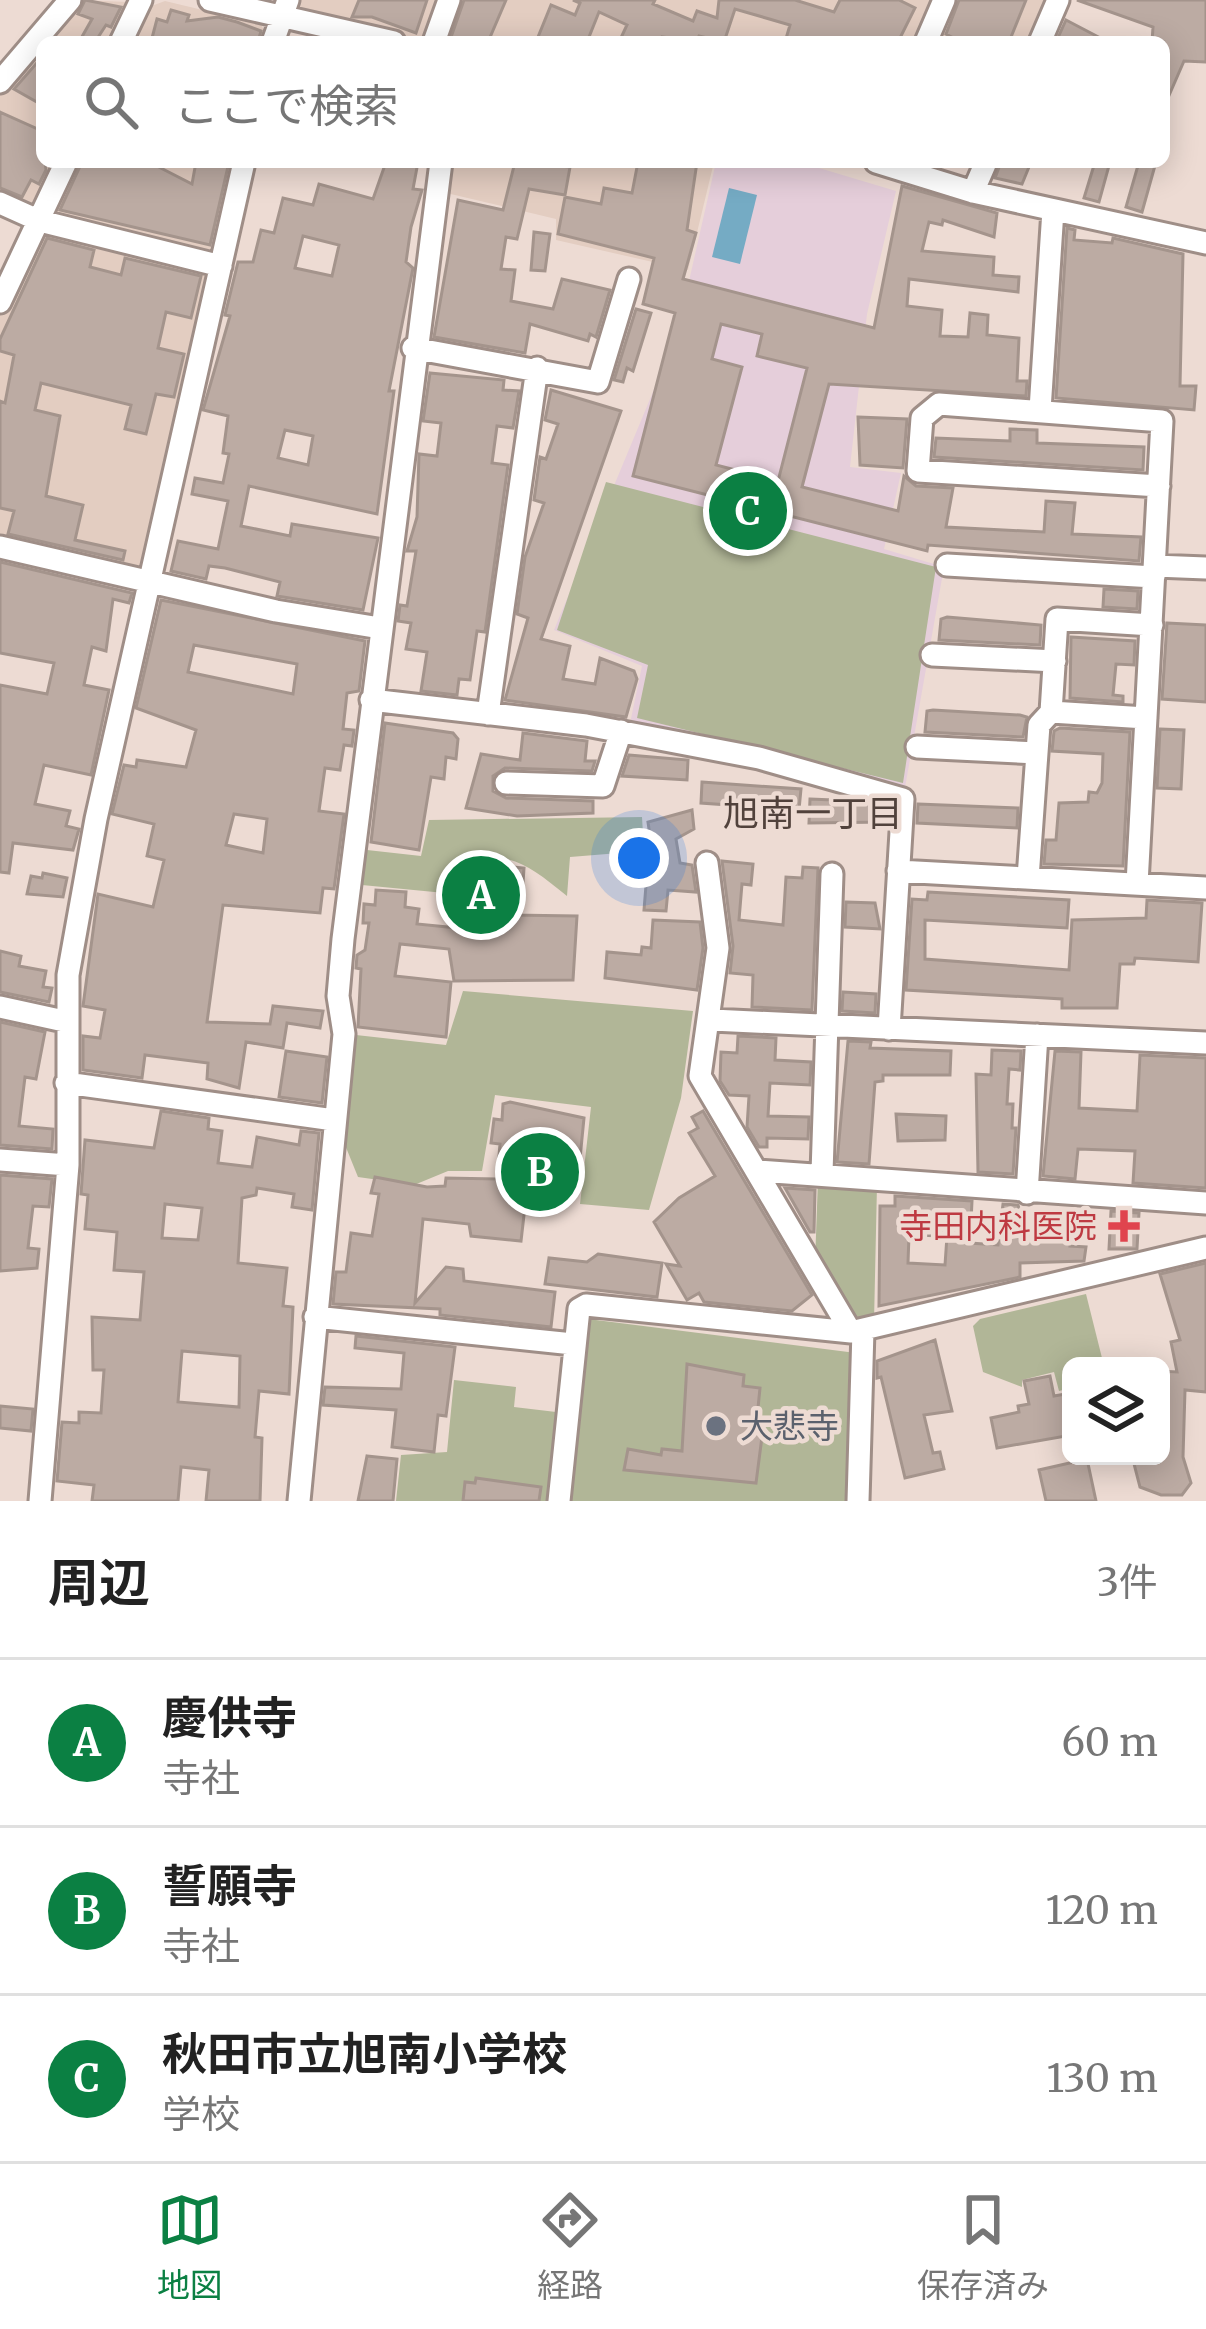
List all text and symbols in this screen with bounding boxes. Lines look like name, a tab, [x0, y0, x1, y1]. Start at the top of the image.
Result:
search box	[36, 36, 1170, 168]
icon: search	[78, 69, 144, 135]
text: ここで検索	[174, 78, 399, 134]
pin: C	[709, 466, 787, 556]
district label: 旭南一丁目	[723, 791, 903, 836]
your location	[609, 828, 669, 888]
pin: A	[442, 850, 520, 940]
pin: B	[501, 1127, 579, 1217]
place label: 寺田内科医院	[899, 1206, 1097, 1247]
marker: 寺田内科医院	[1108, 1210, 1140, 1242]
map controls	[1062, 1357, 1170, 1465]
button: layers	[1062, 1357, 1170, 1465]
place label: 大悲寺	[740, 1406, 839, 1447]
marker: 大悲寺	[703, 1413, 729, 1439]
text: 周辺	[48, 1551, 150, 1615]
text: 3件	[1097, 1558, 1158, 1607]
text: 慶供寺	[162, 1690, 297, 1746]
text: A	[73, 1718, 101, 1767]
text: 60 m	[1061, 1718, 1158, 1767]
text: 寺社	[162, 1754, 240, 1803]
text: 誓願寺	[162, 1858, 297, 1914]
text: B	[73, 1886, 101, 1935]
text: 120 m	[1045, 1886, 1158, 1935]
text: 寺社	[162, 1922, 240, 1971]
text: 秋田市立旭南小学校	[162, 2026, 567, 2082]
text: C	[74, 2054, 100, 2103]
text: 130 m	[1046, 2054, 1158, 2103]
text: 学校	[162, 2090, 240, 2139]
tab: 地図	[157, 2187, 223, 2307]
tab: 経路	[537, 2187, 603, 2307]
tab: 保存済み	[917, 2187, 1049, 2307]

